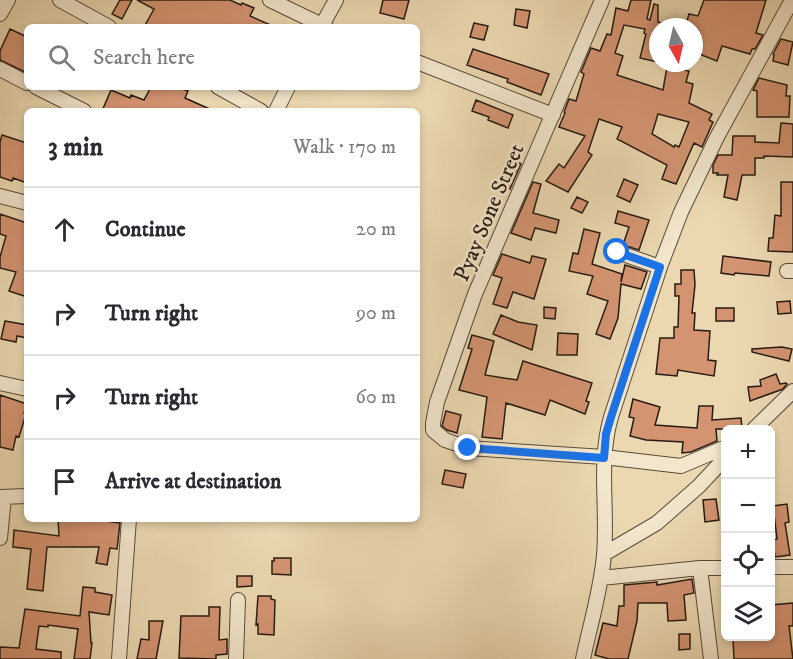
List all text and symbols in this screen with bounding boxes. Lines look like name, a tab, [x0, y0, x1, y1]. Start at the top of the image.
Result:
north arrow	[649, 18, 703, 72]
search box	[24, 24, 420, 90]
icon: search	[45, 41, 78, 74]
text: Search here	[93, 44, 195, 71]
text: 3 min	[48, 131, 103, 164]
text: Walk · 170 m	[293, 135, 396, 160]
street label: Pyay Sone Street	[448, 140, 531, 286]
icon: ahead	[48, 213, 81, 246]
text: Continue	[105, 216, 186, 243]
text: 20 m	[356, 217, 396, 242]
route start	[603, 238, 629, 264]
icon: right	[48, 297, 81, 330]
text: Turn right	[105, 300, 198, 327]
text: 90 m	[356, 301, 396, 326]
icon: right	[48, 381, 81, 414]
text: Turn right	[105, 384, 198, 411]
text: 60 m	[356, 385, 396, 410]
map controls	[721, 425, 775, 641]
button: +	[721, 425, 775, 479]
route end	[454, 434, 480, 460]
icon: arrive	[48, 465, 81, 498]
text: Arrive at destination	[105, 468, 282, 495]
button: −	[721, 479, 775, 533]
button: locate	[721, 533, 775, 587]
button: layers	[721, 587, 775, 641]

